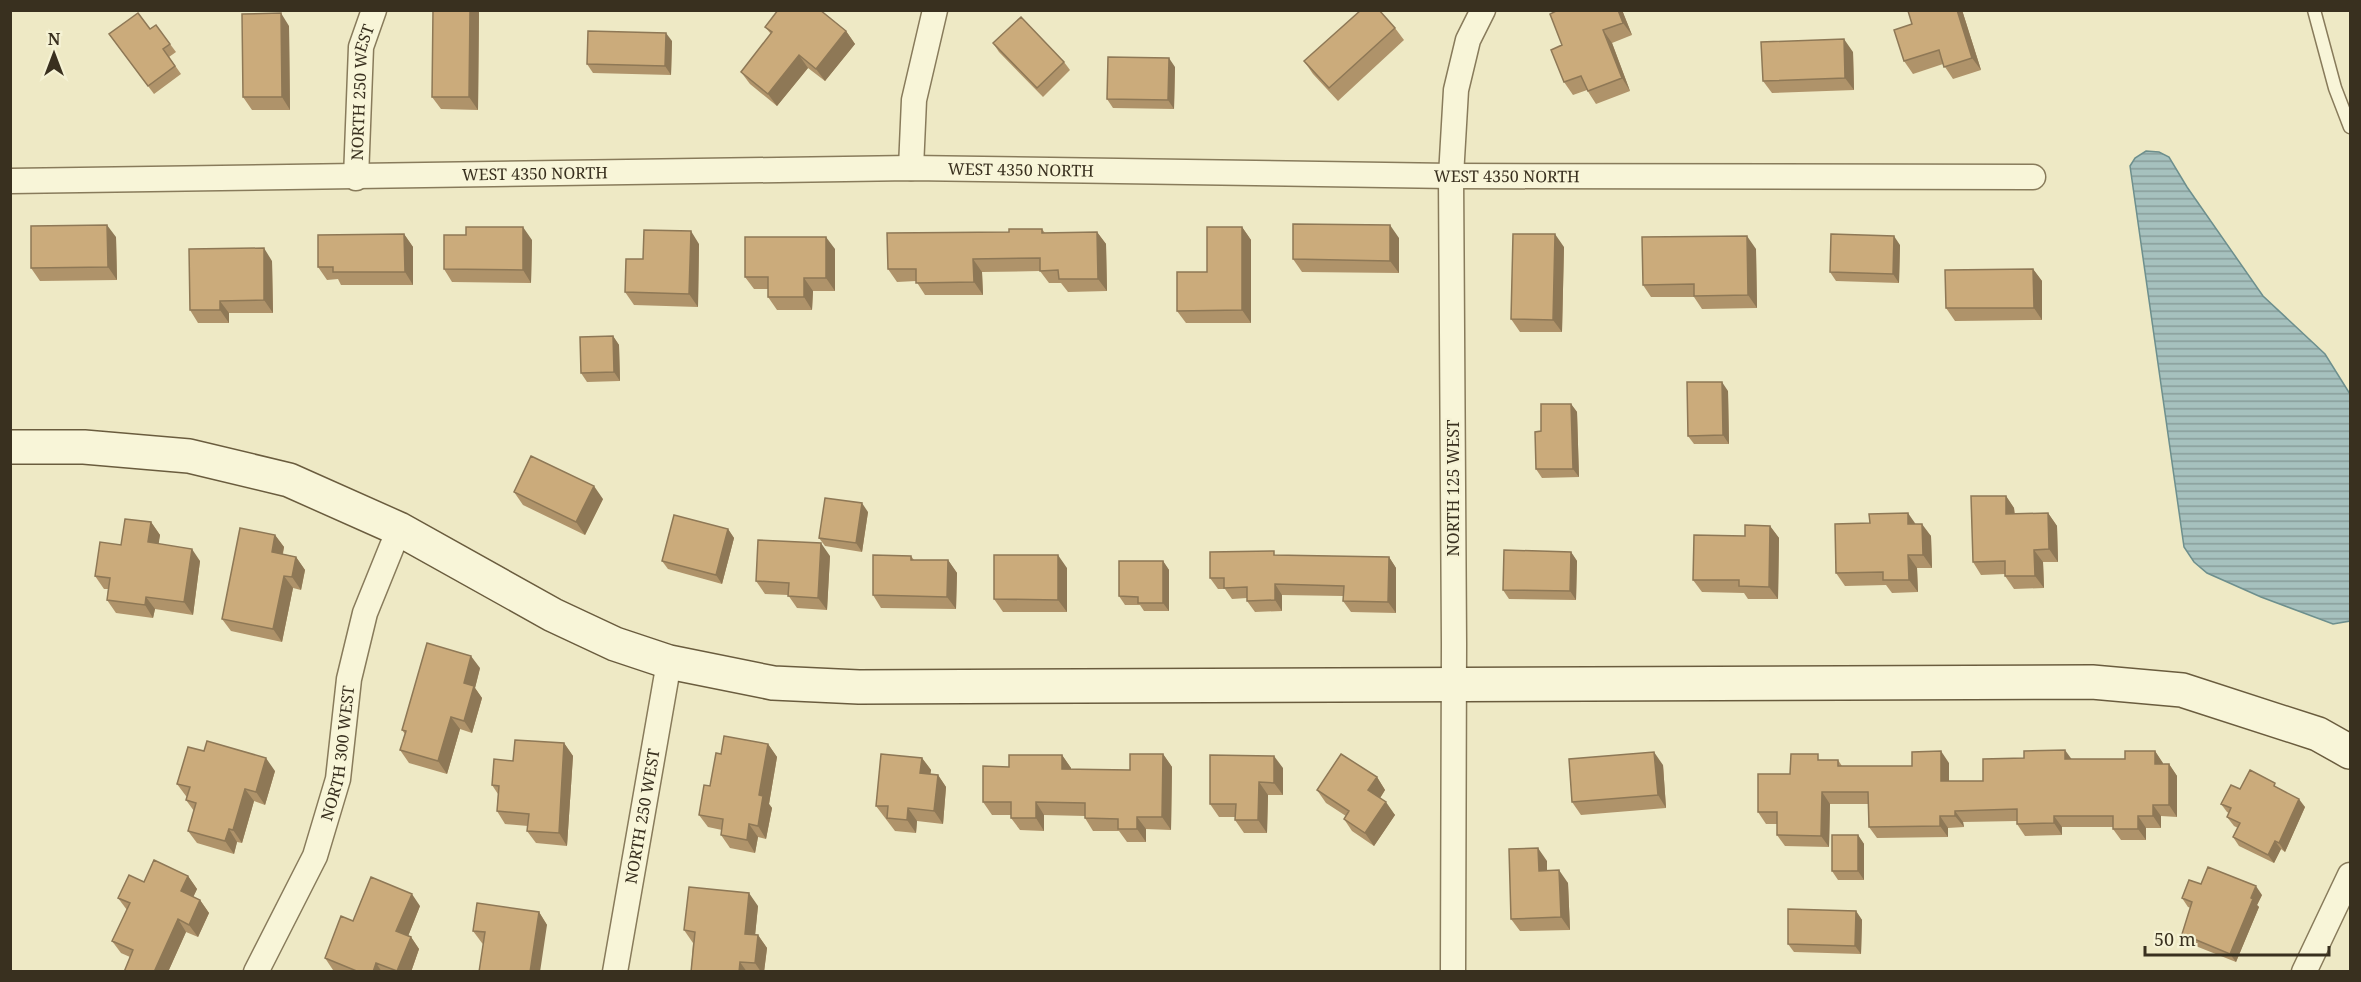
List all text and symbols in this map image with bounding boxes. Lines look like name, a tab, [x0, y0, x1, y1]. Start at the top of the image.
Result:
street label: NORTH 250 WEST	[346, 21, 379, 161]
north arrow	[24, 24, 84, 84]
text: N	[48, 28, 61, 50]
street label: WEST 4350 NORTH	[948, 158, 1094, 182]
street label: WEST 4350 NORTH	[462, 161, 608, 185]
street label: WEST 4350 NORTH	[1434, 165, 1580, 187]
street label: NORTH 125 WEST	[1442, 419, 1464, 556]
street label: NORTH 300 WEST	[315, 684, 359, 823]
street label: NORTH 250 WEST	[620, 747, 665, 886]
scale bar	[2145, 919, 2330, 957]
text: 50 m	[2154, 927, 2196, 951]

